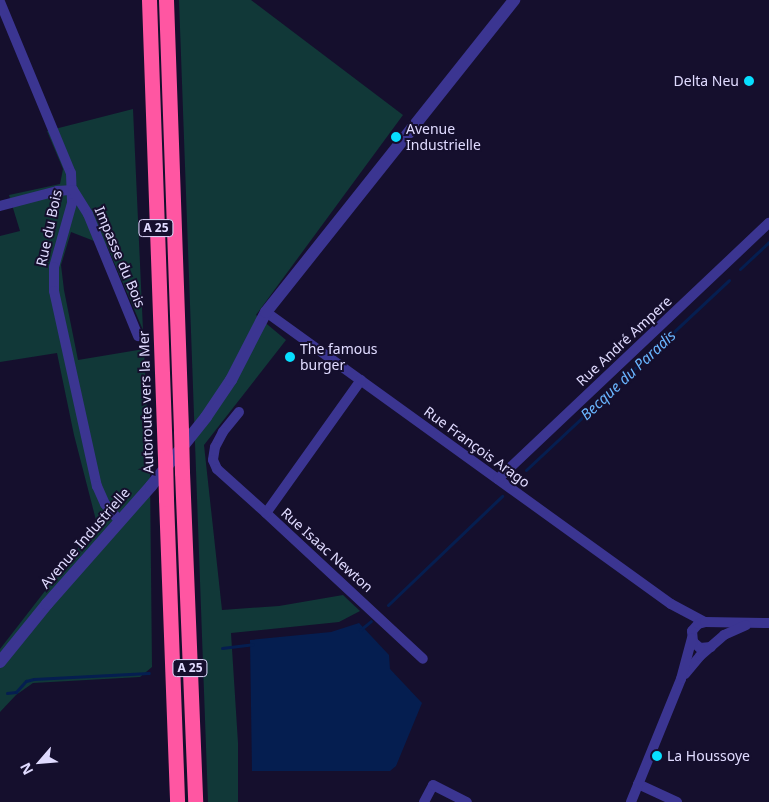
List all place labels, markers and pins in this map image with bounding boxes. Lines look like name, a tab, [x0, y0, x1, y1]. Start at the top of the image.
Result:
place label: Delta Neu	[674, 73, 739, 89]
marker: Delta Neu	[743, 75, 755, 87]
place label: Avenue Industrielle	[406, 121, 481, 154]
marker: Avenue Industrielle	[390, 131, 402, 143]
place label: The famous burger	[300, 341, 378, 374]
marker: The famous burger	[284, 351, 296, 363]
place label: La Houssoye	[667, 748, 750, 764]
marker: La Houssoye	[651, 750, 663, 762]

